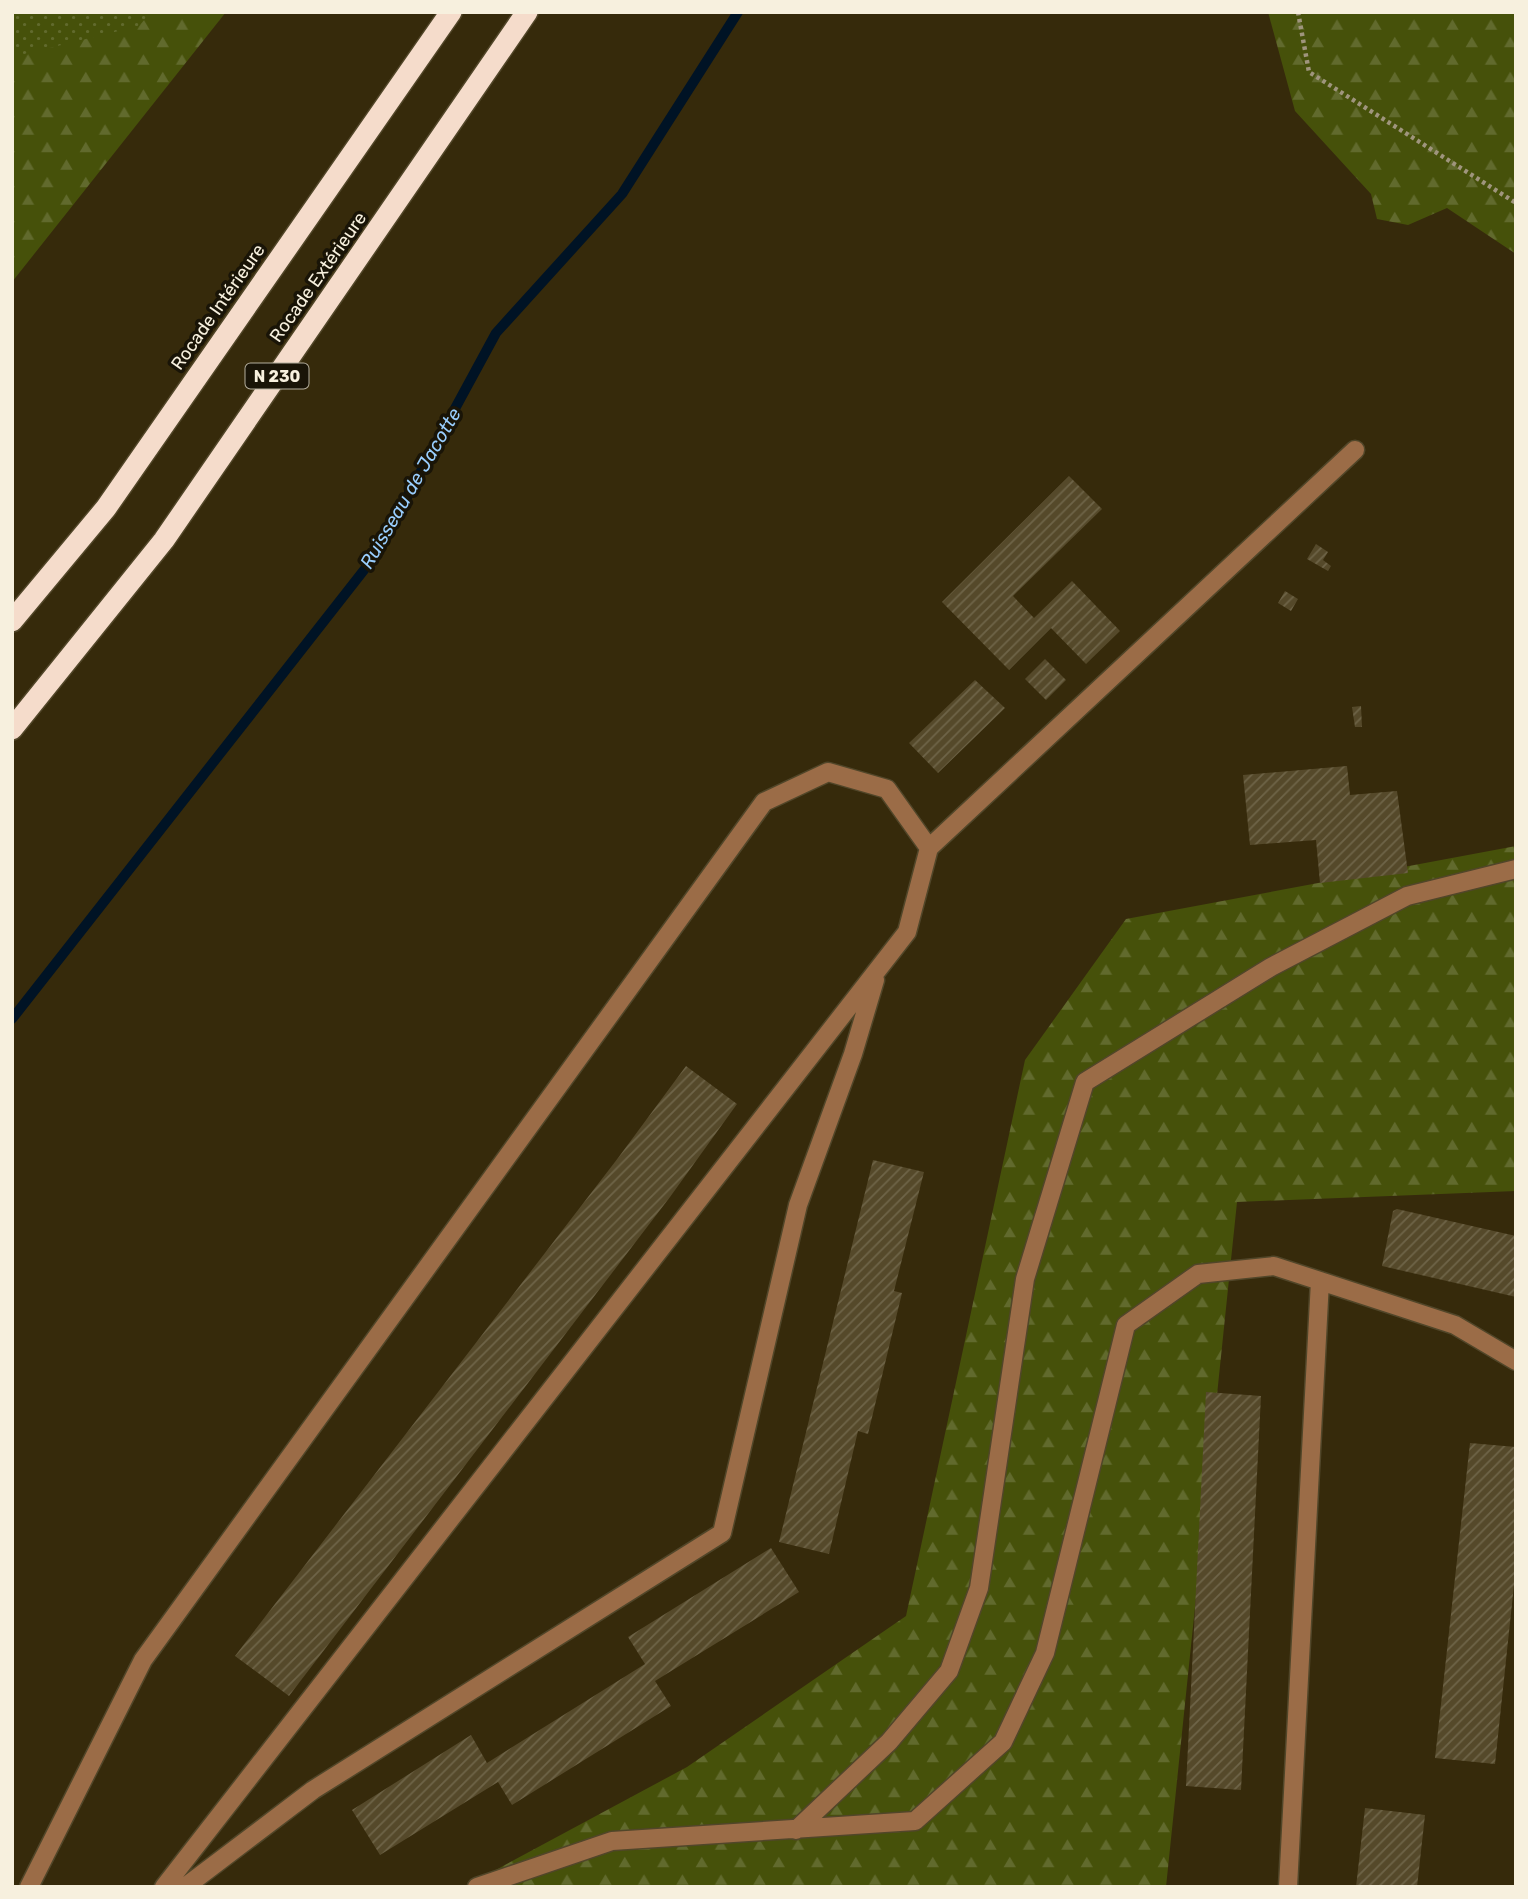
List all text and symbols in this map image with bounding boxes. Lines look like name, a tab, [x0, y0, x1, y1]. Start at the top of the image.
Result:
street label: Rocade Extérieure	[265, 208, 371, 346]
street label: Rocade Intérieure	[166, 240, 270, 374]
road number: N 230	[246, 364, 308, 388]
water label: Ruisseau de Jacotte	[355, 403, 466, 573]

